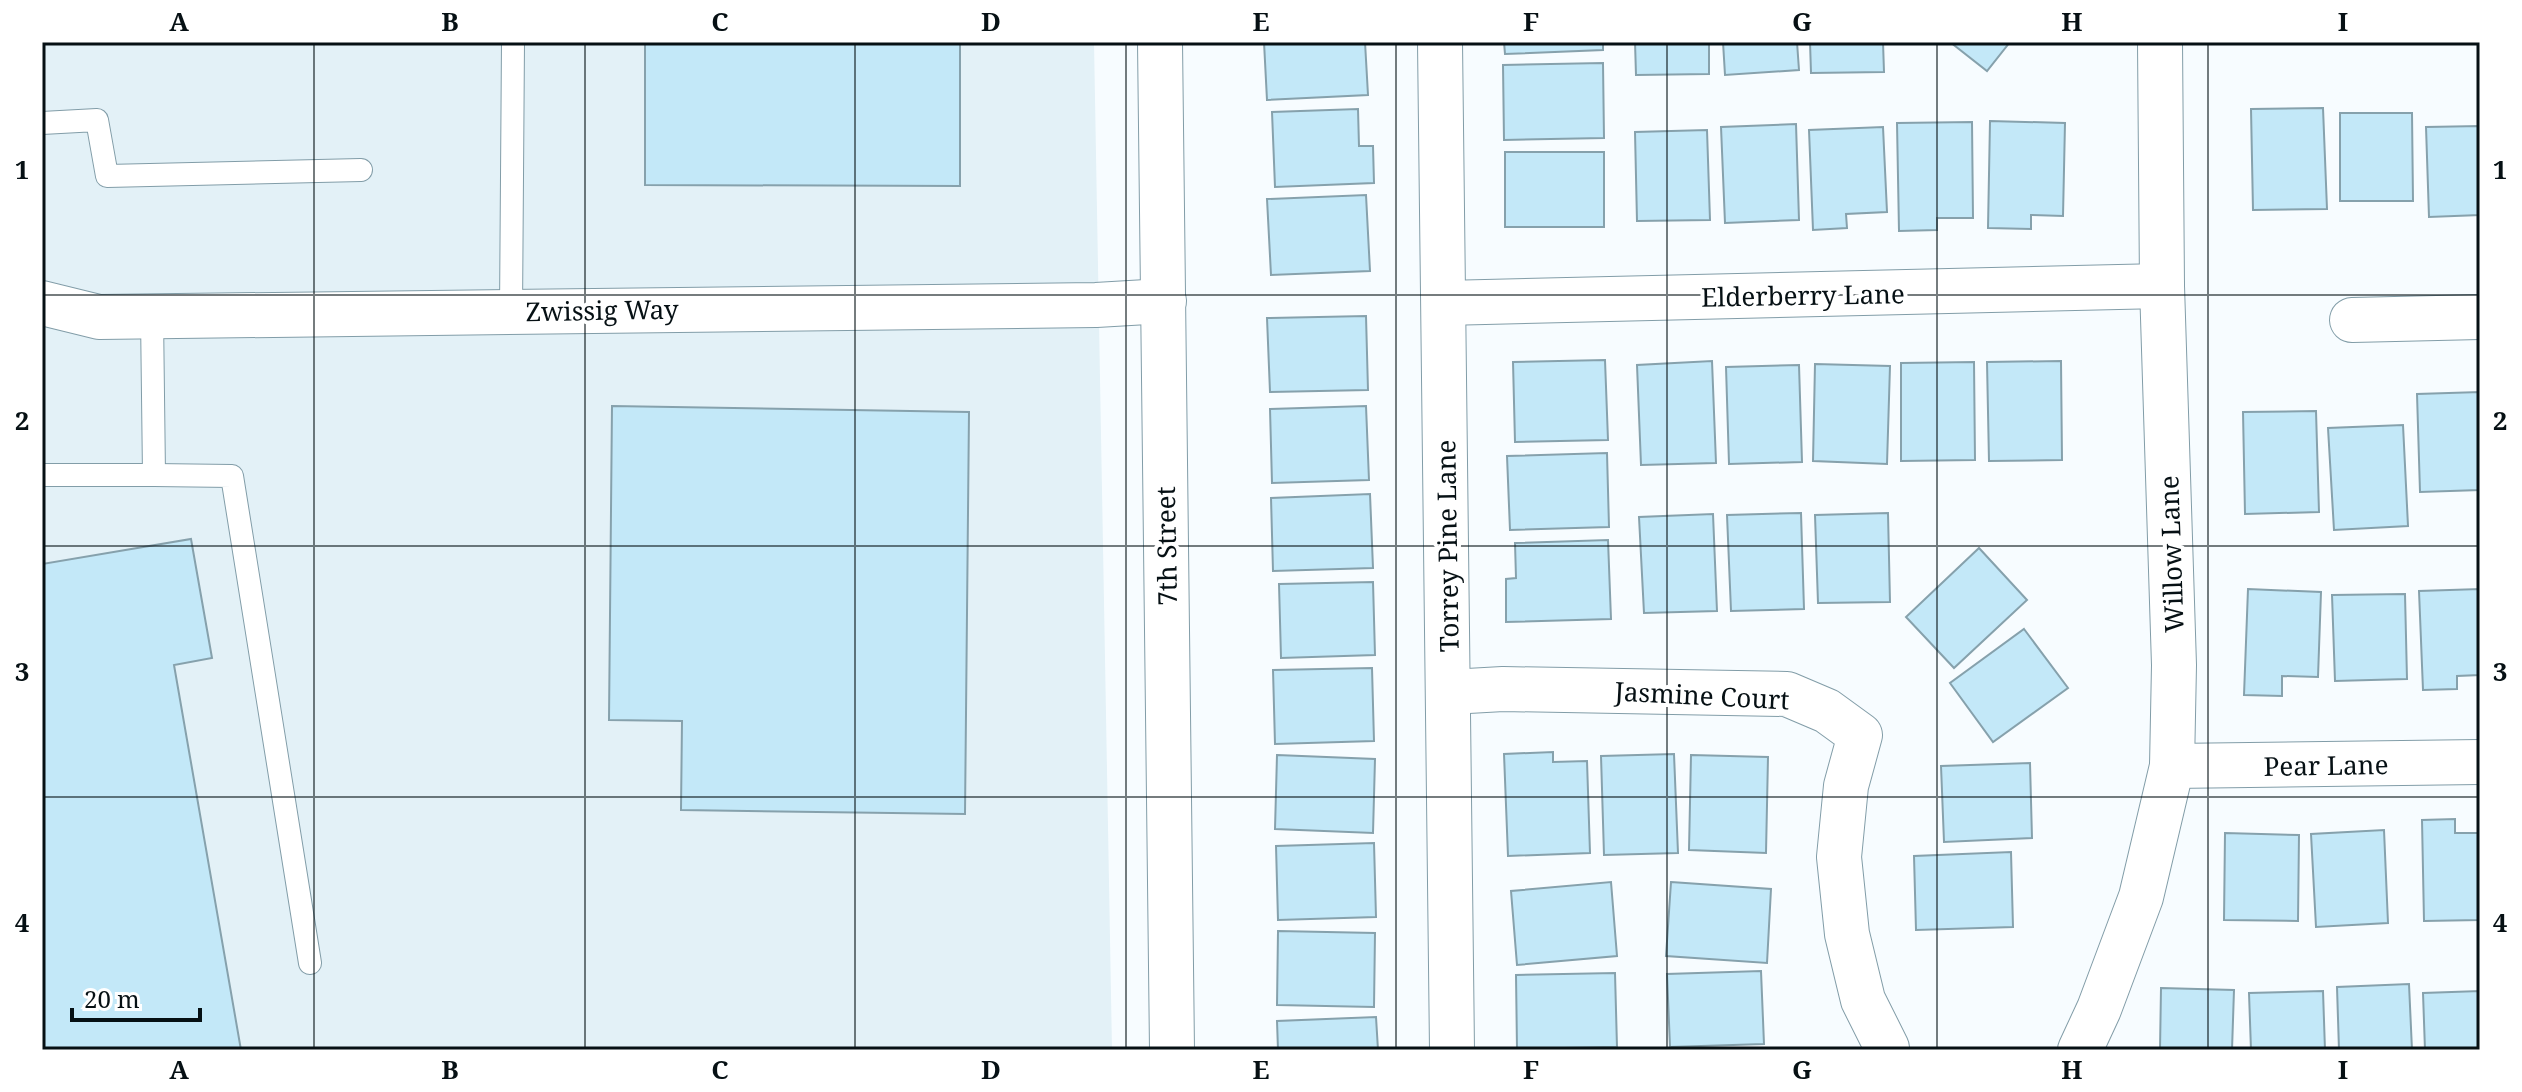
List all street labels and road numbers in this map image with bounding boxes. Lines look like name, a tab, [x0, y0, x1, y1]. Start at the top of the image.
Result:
street label: Elderberry Lane	[1701, 275, 1905, 315]
street label: Zwissig Way	[525, 291, 679, 329]
street label: Torrey Pine Lane	[1427, 439, 1467, 653]
street label: Willow Lane	[2150, 475, 2192, 633]
street label: 7th Street	[1147, 486, 1185, 606]
street label: Jasmine Court	[1613, 672, 1790, 718]
street label: Pear Lane	[2263, 746, 2389, 784]

